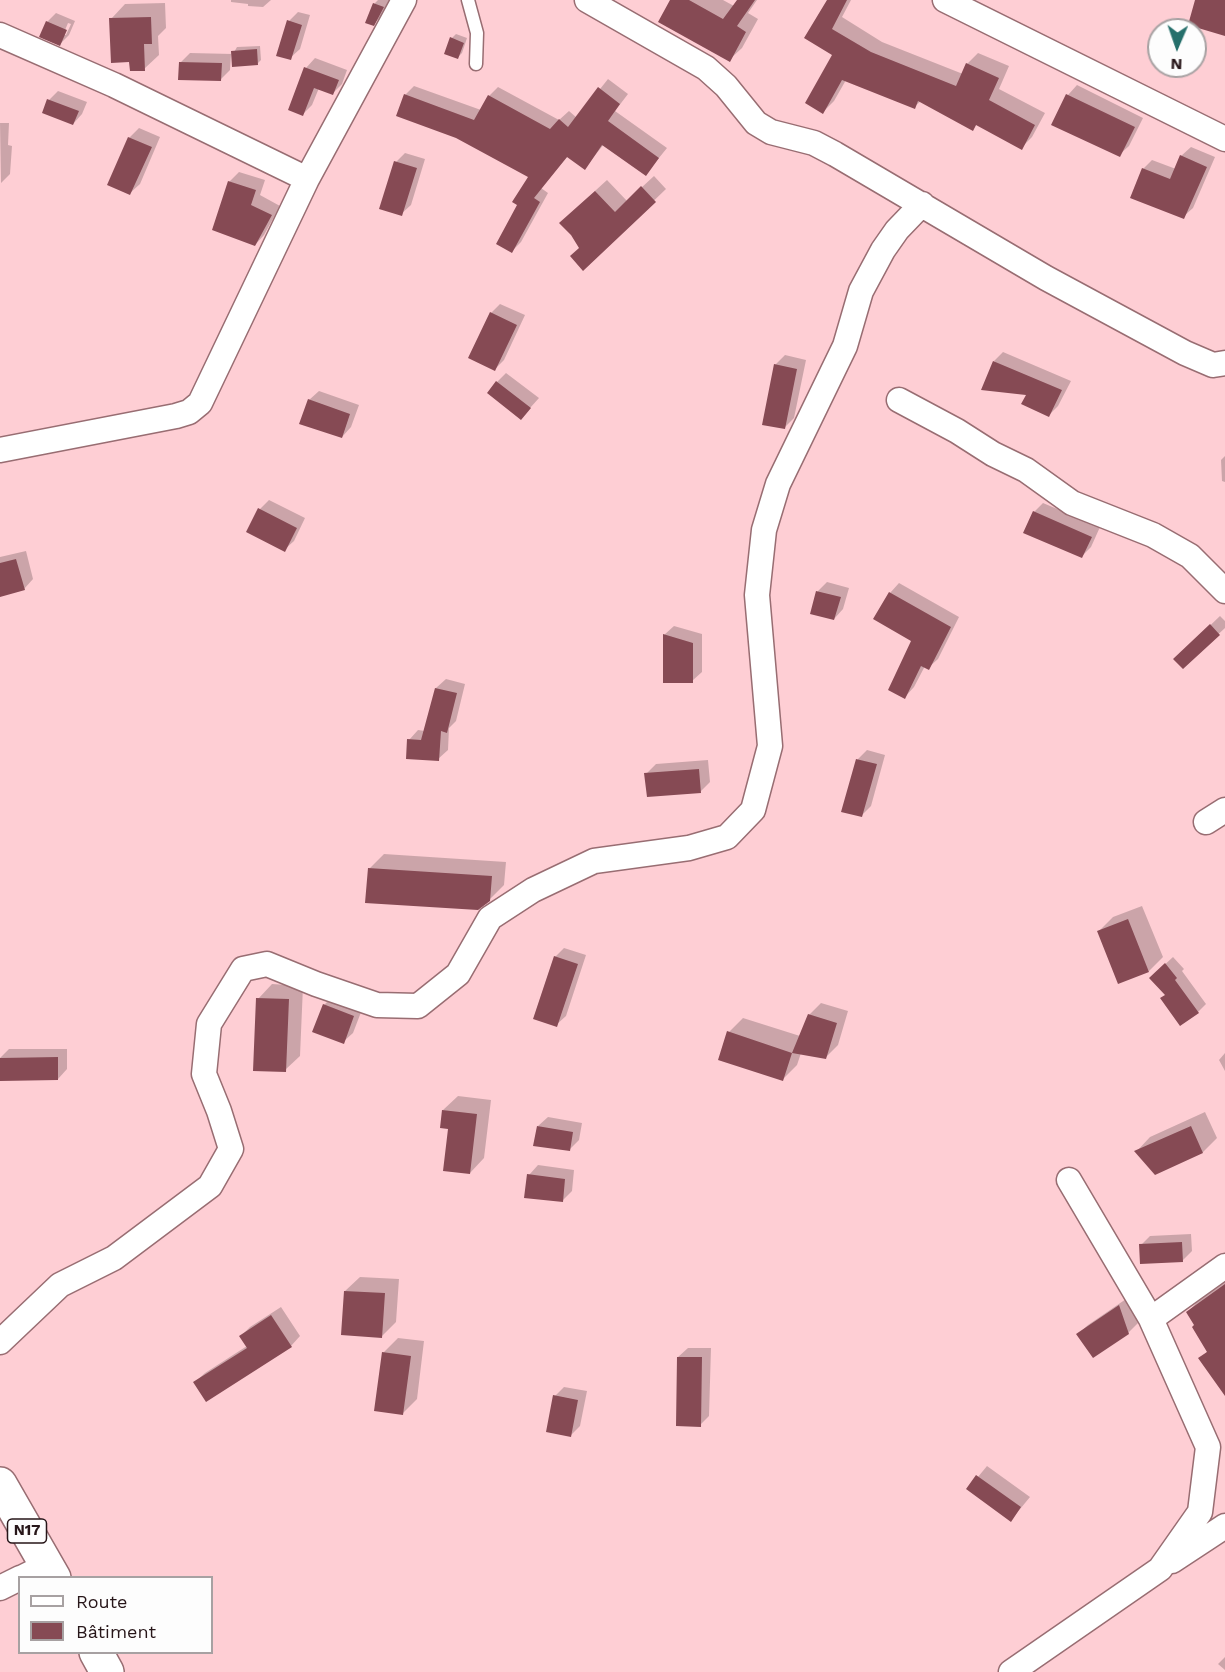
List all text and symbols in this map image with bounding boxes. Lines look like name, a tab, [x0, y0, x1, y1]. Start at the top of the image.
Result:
north arrow	[1147, 18, 1207, 78]
text: N	[1170, 55, 1183, 74]
road number: N17	[8, 1519, 46, 1543]
legend	[18, 1576, 213, 1654]
text: Route	[76, 1591, 128, 1612]
text: Bâtiment	[76, 1621, 156, 1642]

